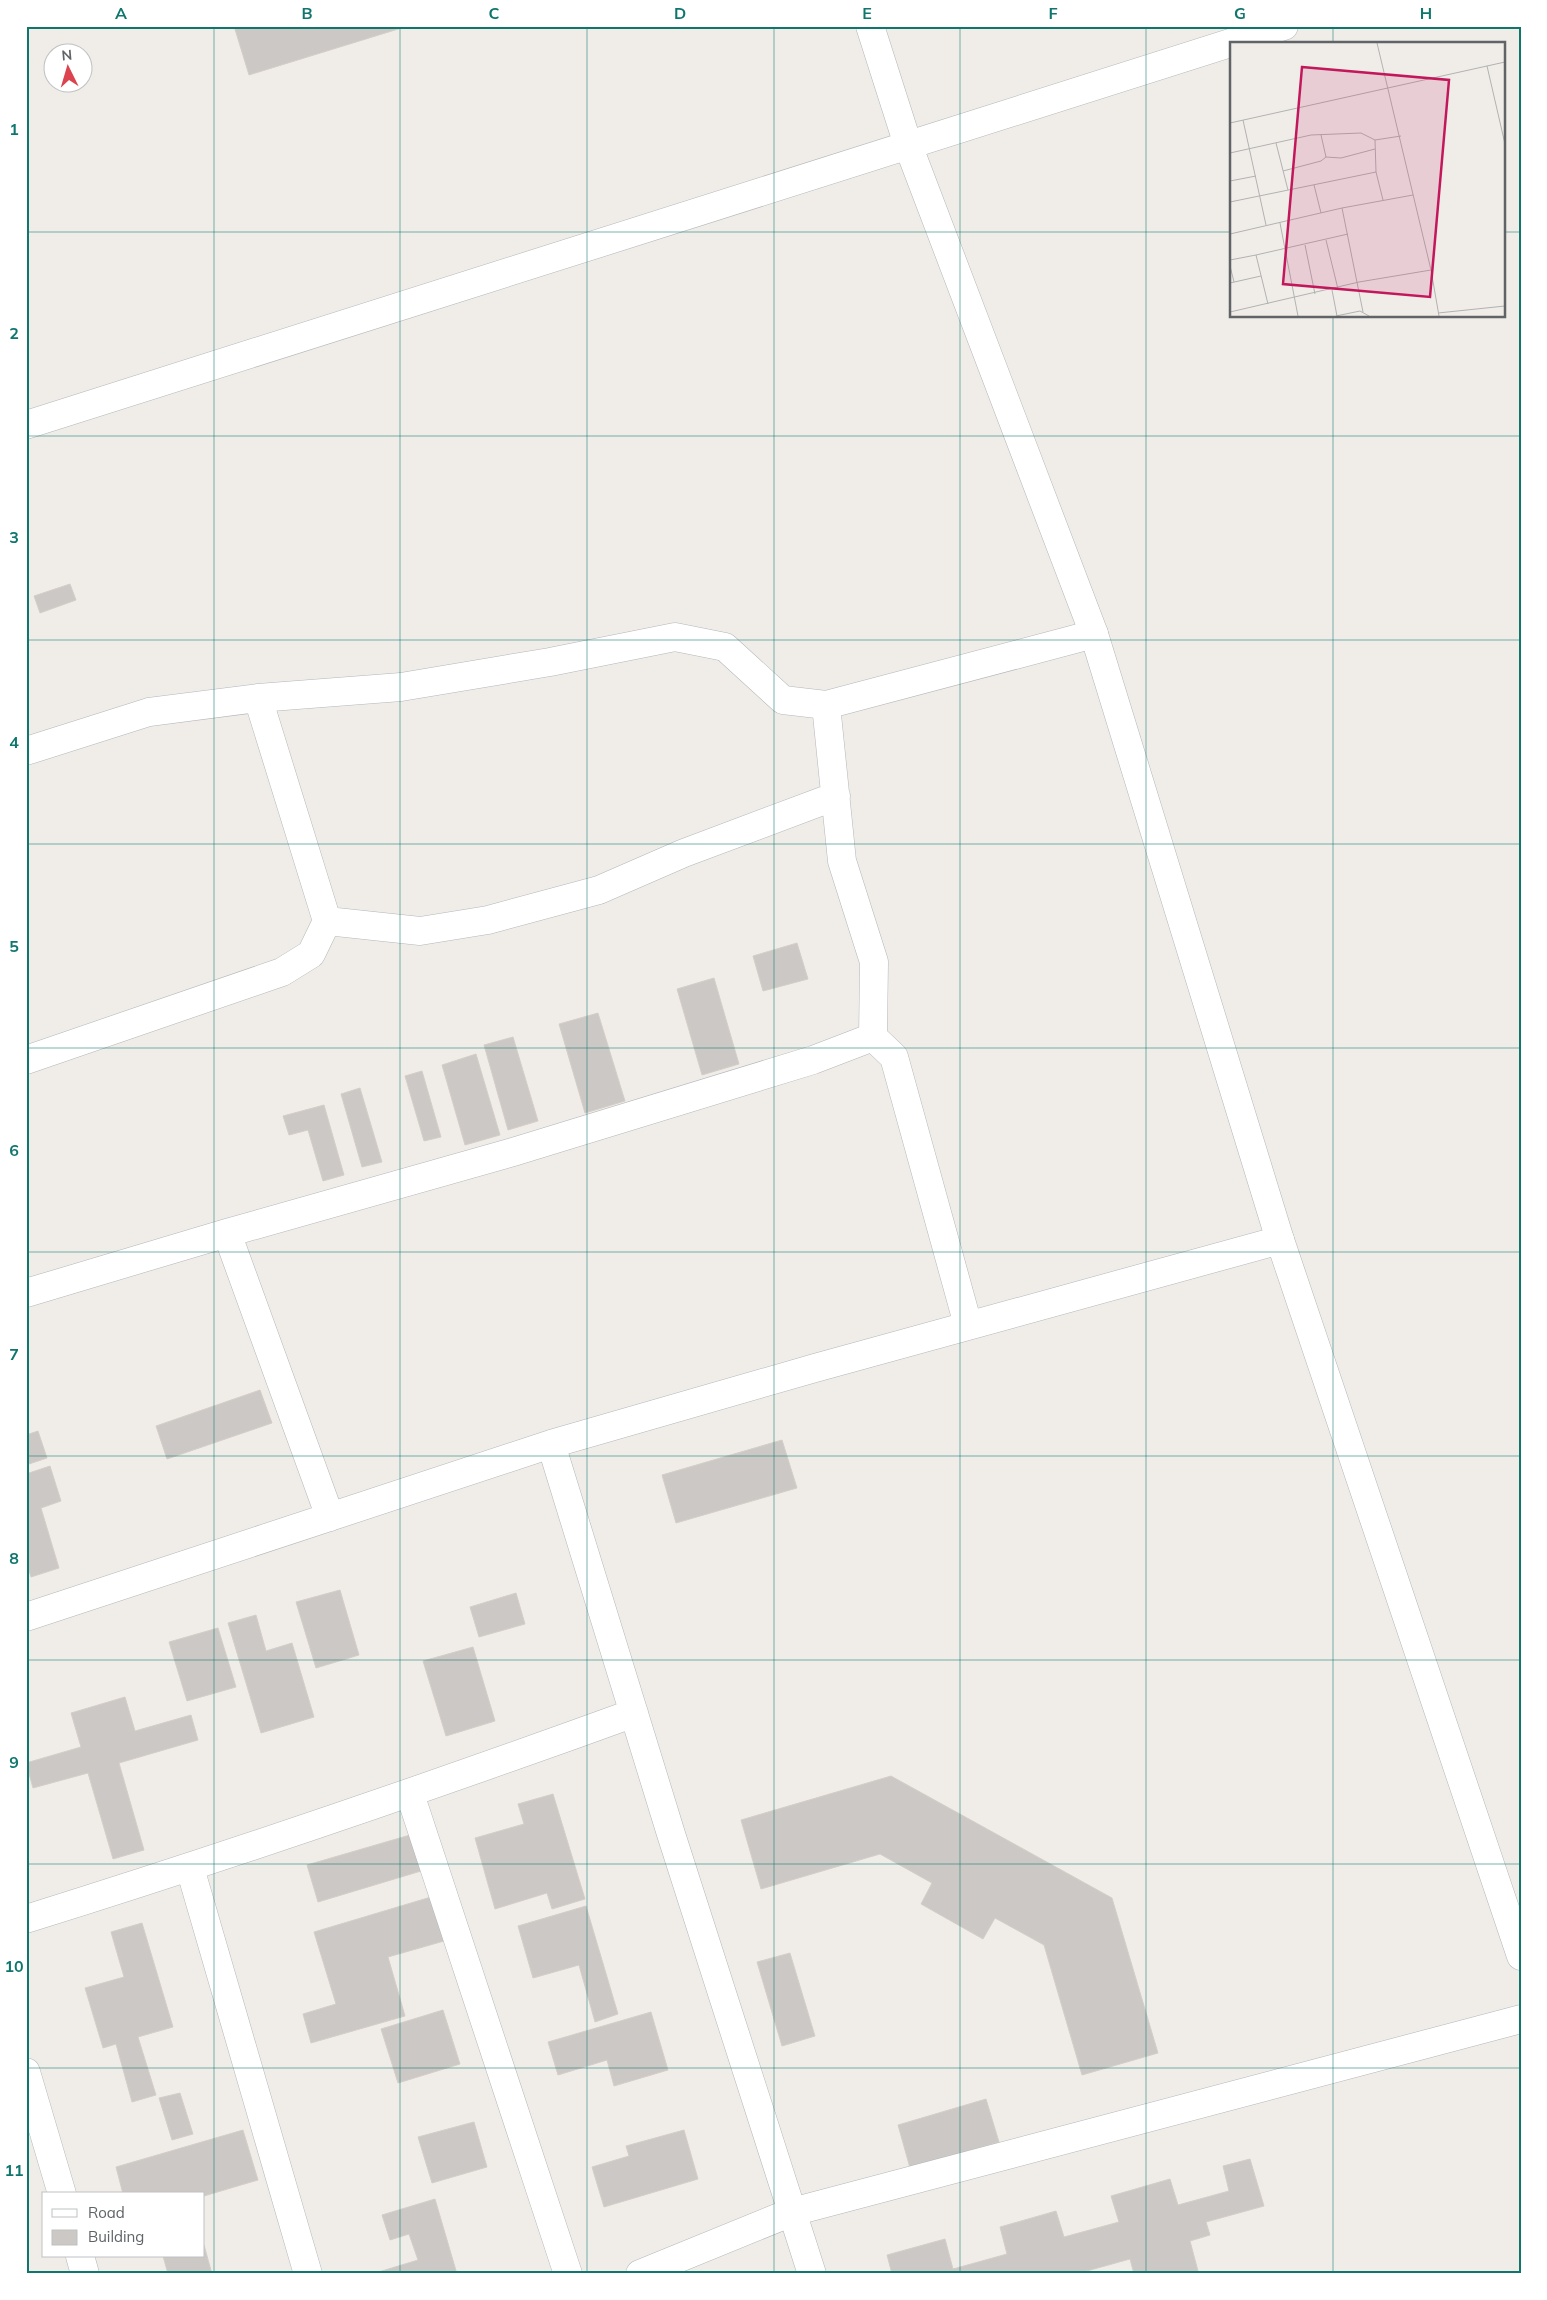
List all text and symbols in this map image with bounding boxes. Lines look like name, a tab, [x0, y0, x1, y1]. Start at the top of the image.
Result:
text: A	[115, 3, 127, 23]
text: B	[301, 3, 313, 23]
text: C	[489, 3, 500, 23]
text: D	[674, 3, 686, 23]
text: E	[862, 3, 872, 23]
text: F	[1048, 3, 1058, 23]
text: G	[1234, 3, 1246, 23]
text: H	[1420, 3, 1432, 23]
north arrow	[42, 42, 92, 92]
inset map	[1230, 42, 1504, 318]
text: N	[61, 46, 73, 64]
text: 1	[9, 119, 19, 139]
text: 2	[9, 323, 19, 343]
text: 3	[9, 527, 19, 547]
text: 4	[9, 732, 19, 752]
text: 5	[9, 936, 19, 956]
text: 6	[9, 1140, 19, 1160]
text: 7	[9, 1344, 19, 1364]
text: 8	[9, 1548, 19, 1568]
text: 9	[9, 1752, 19, 1772]
text: 10	[4, 1956, 24, 1976]
text: 11	[4, 2160, 24, 2180]
legend	[42, 2192, 205, 2258]
text: Road	[88, 2203, 125, 2222]
text: Building	[88, 2227, 144, 2246]

